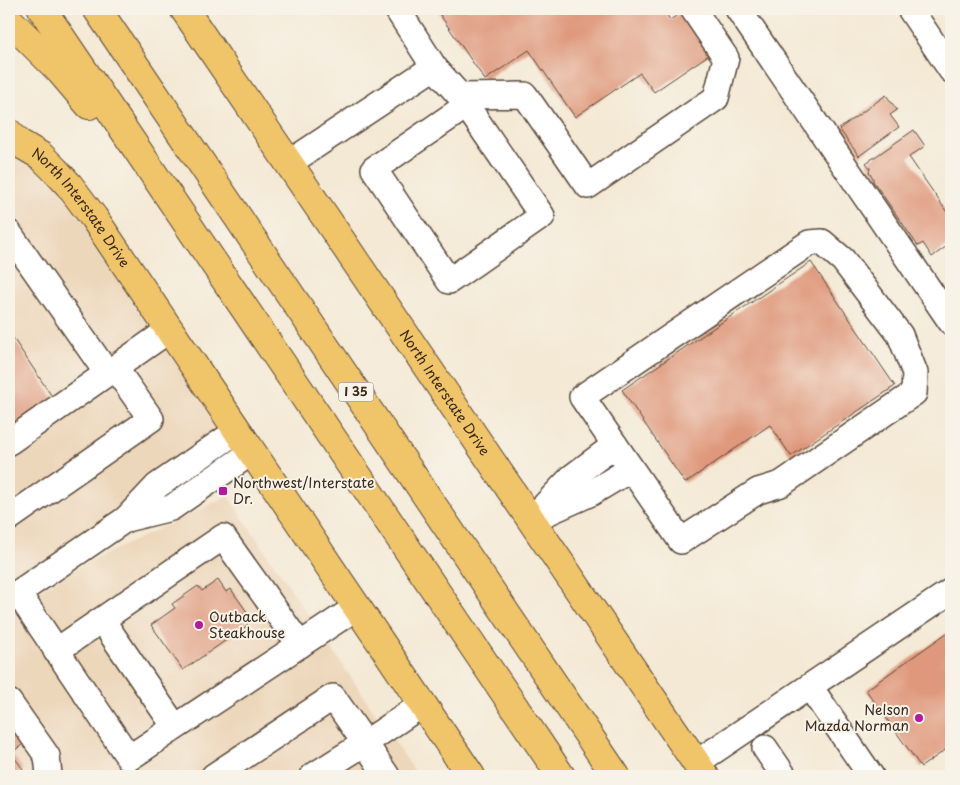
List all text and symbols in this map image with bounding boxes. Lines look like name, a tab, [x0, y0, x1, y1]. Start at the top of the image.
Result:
street label: North Interstate Drive	[28, 142, 135, 272]
street label: North Interstate Drive	[395, 325, 496, 460]
road number: I 35	[338, 382, 374, 402]
place label: Northwest/Interstate Dr.	[233, 472, 374, 509]
marker: Northwest/Interstate Dr.	[217, 485, 229, 497]
place label: Outback Steakhouse	[209, 606, 285, 643]
marker: Outback Steakhouse	[193, 619, 205, 631]
place label: Nelson Mazda Norman	[805, 699, 909, 736]
marker: Nelson Mazda Norman	[913, 712, 925, 724]

